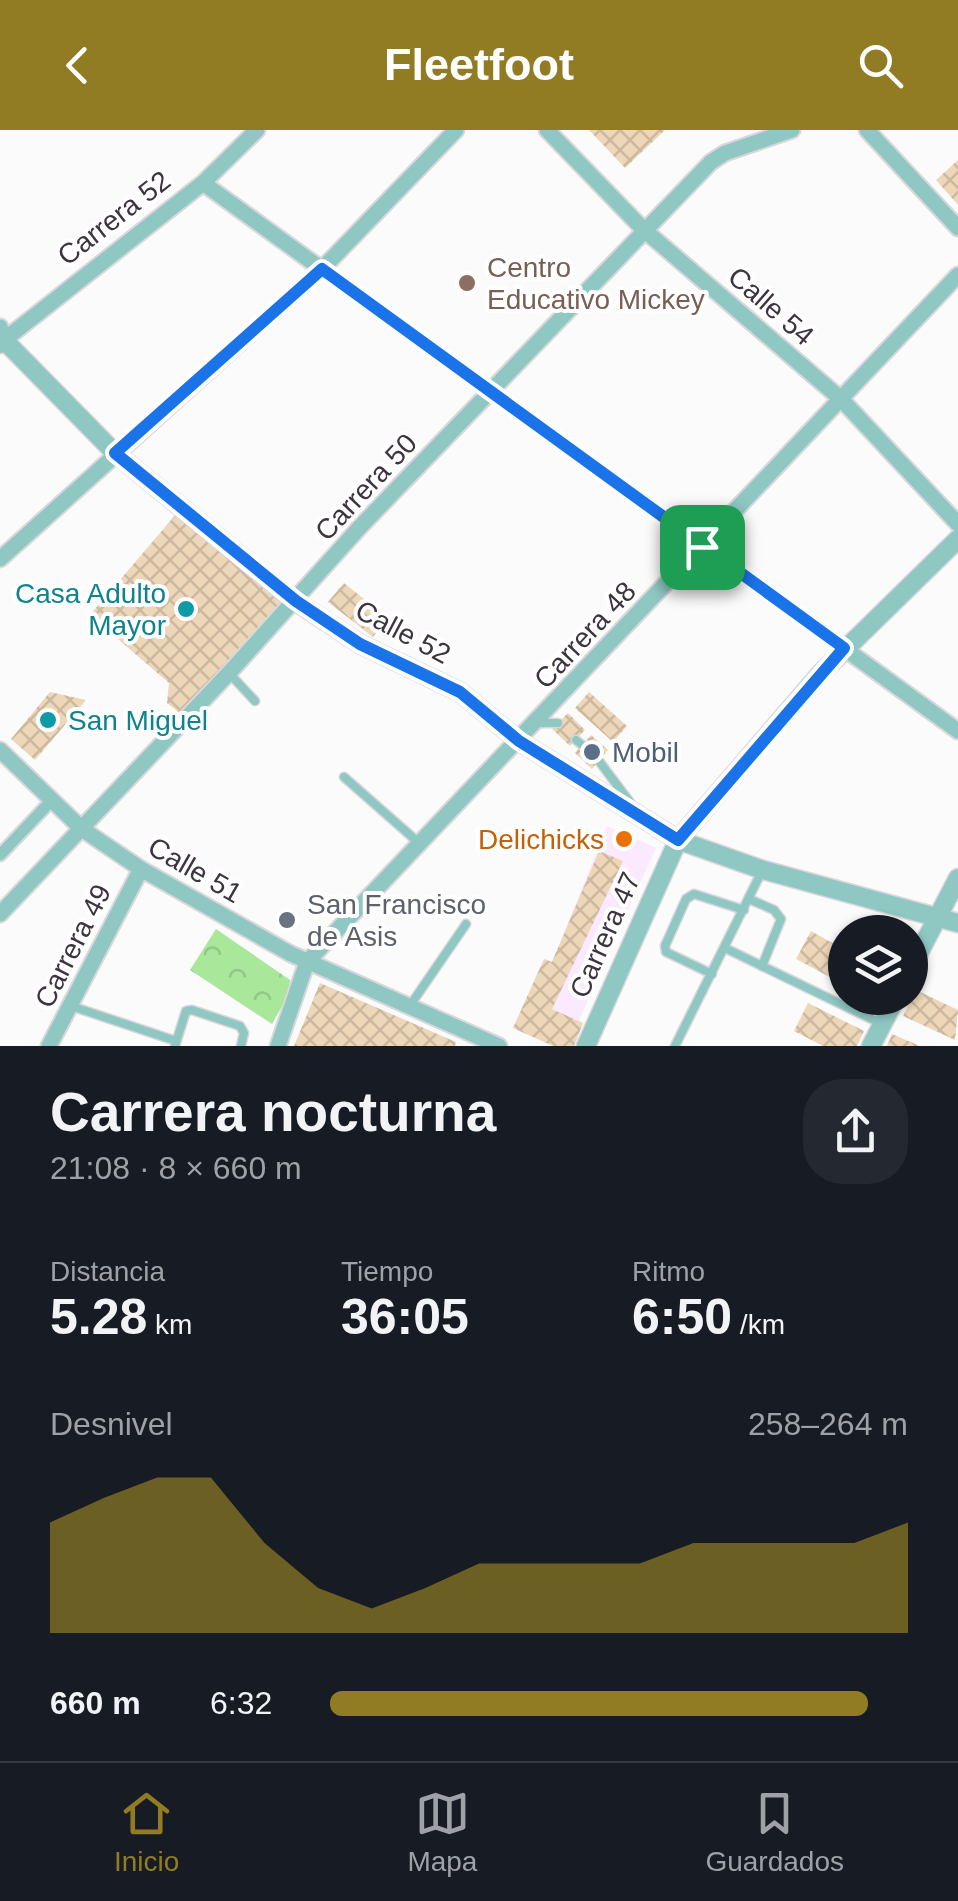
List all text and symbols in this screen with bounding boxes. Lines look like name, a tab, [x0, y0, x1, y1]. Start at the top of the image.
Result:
icon: back	[50, 38, 105, 93]
icon: search	[853, 38, 908, 93]
text: Fleetfoot	[384, 39, 574, 90]
street label: Carrera 52	[52, 165, 176, 271]
place label: Centro Educativo Mickey	[487, 252, 705, 315]
street label: Calle 54	[722, 261, 820, 351]
marker: Centro Educativo Mickey	[456, 272, 478, 294]
street label: Carrera 50	[309, 427, 423, 547]
pin	[660, 505, 745, 590]
icon: arrive	[675, 520, 730, 575]
street label: Carrera 48	[528, 575, 642, 695]
place label: Casa Adulto Mayor	[15, 578, 166, 641]
street label: Calle 52	[350, 594, 456, 670]
marker: Casa Adulto Mayor	[175, 598, 197, 620]
place label: San Miguel	[68, 705, 208, 736]
marker: San Miguel	[37, 709, 59, 731]
place label: Mobil	[612, 737, 679, 768]
marker: Mobil	[581, 741, 603, 763]
place label: Delichicks	[478, 824, 604, 855]
marker: Delichicks	[613, 828, 635, 850]
street label: Calle 51	[143, 831, 247, 909]
street label: Carrera 47	[564, 868, 646, 1002]
street label: Carrera 49	[29, 879, 117, 1013]
place label: San Francisco de Asis	[307, 889, 486, 952]
marker: San Francisco de Asis	[276, 909, 298, 931]
map controls	[828, 915, 928, 1015]
button: layers	[828, 915, 928, 1015]
button: share	[803, 1079, 908, 1184]
text: Carrera nocturna	[50, 1081, 496, 1143]
text: 21:08 · 8 × 660 m	[50, 1150, 302, 1186]
text: Distancia	[50, 1256, 165, 1287]
text: Tiempo	[341, 1256, 433, 1287]
text: Ritmo	[632, 1256, 705, 1287]
text: 5.28	[50, 1289, 147, 1345]
text: 36:05	[341, 1289, 469, 1345]
text: 6:50	[632, 1289, 732, 1345]
text: km	[147, 1309, 192, 1340]
text: /km	[732, 1309, 785, 1340]
text: Desnivel	[50, 1406, 173, 1442]
text: 258–264 m	[748, 1406, 908, 1442]
text: 660 m	[50, 1685, 141, 1721]
text: 6:32	[210, 1685, 272, 1721]
tab: Inicio	[114, 1786, 179, 1878]
tab: Mapa	[407, 1786, 477, 1878]
tab: Guardados	[705, 1786, 844, 1878]

